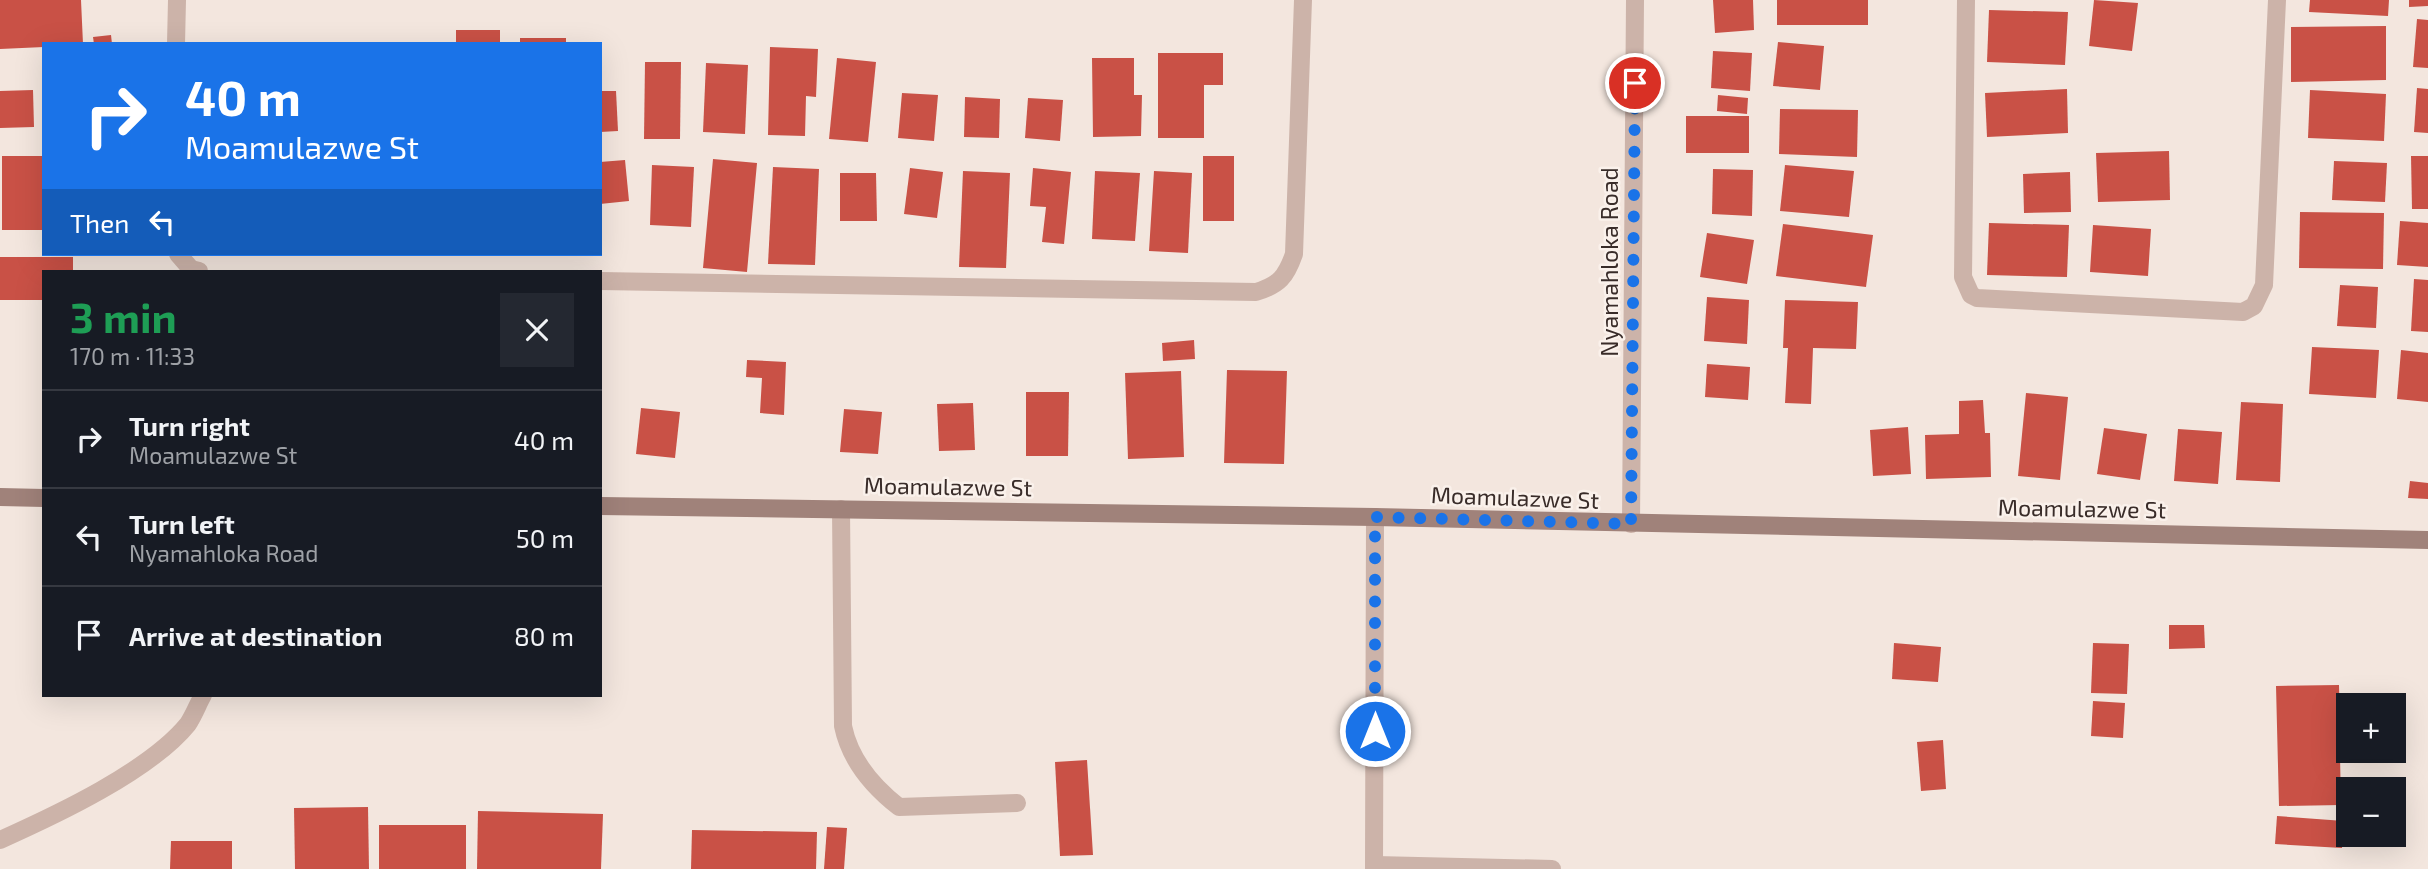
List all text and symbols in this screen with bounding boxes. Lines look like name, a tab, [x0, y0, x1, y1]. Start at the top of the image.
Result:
pin	[1605, 53, 1665, 113]
icon: arrive	[1616, 64, 1654, 102]
text: 40 m	[185, 67, 301, 126]
icon: right	[70, 70, 161, 161]
text: Moamulazwe St	[185, 127, 419, 165]
street label: Nyamahloka Road	[1595, 167, 1623, 357]
icon: left	[143, 203, 181, 241]
text: Then	[70, 207, 129, 238]
text: 3 min	[70, 291, 177, 341]
button: close	[500, 293, 574, 367]
text: 170 m · 11:33	[70, 342, 195, 370]
text: Turn right	[129, 410, 250, 441]
icon: right	[70, 420, 108, 458]
text: 40 m	[514, 424, 574, 455]
text: Moamulazwe St	[129, 441, 297, 469]
street label: Moamulazwe St	[864, 471, 1033, 501]
street label: Moamulazwe St	[1430, 480, 1600, 514]
street label: Moamulazwe St	[1998, 493, 2167, 523]
text: Turn left	[129, 508, 235, 539]
icon: left	[70, 518, 108, 556]
text: 50 m	[516, 522, 574, 553]
text: Nyamahloka Road	[129, 539, 318, 567]
icon: arrive	[70, 616, 108, 654]
text: Arrive at destination	[129, 620, 382, 651]
text: 80 m	[514, 620, 574, 651]
map controls	[2336, 693, 2406, 847]
button: +	[2336, 693, 2406, 763]
position arrow	[1338, 694, 1412, 768]
button: −	[2336, 777, 2406, 847]

